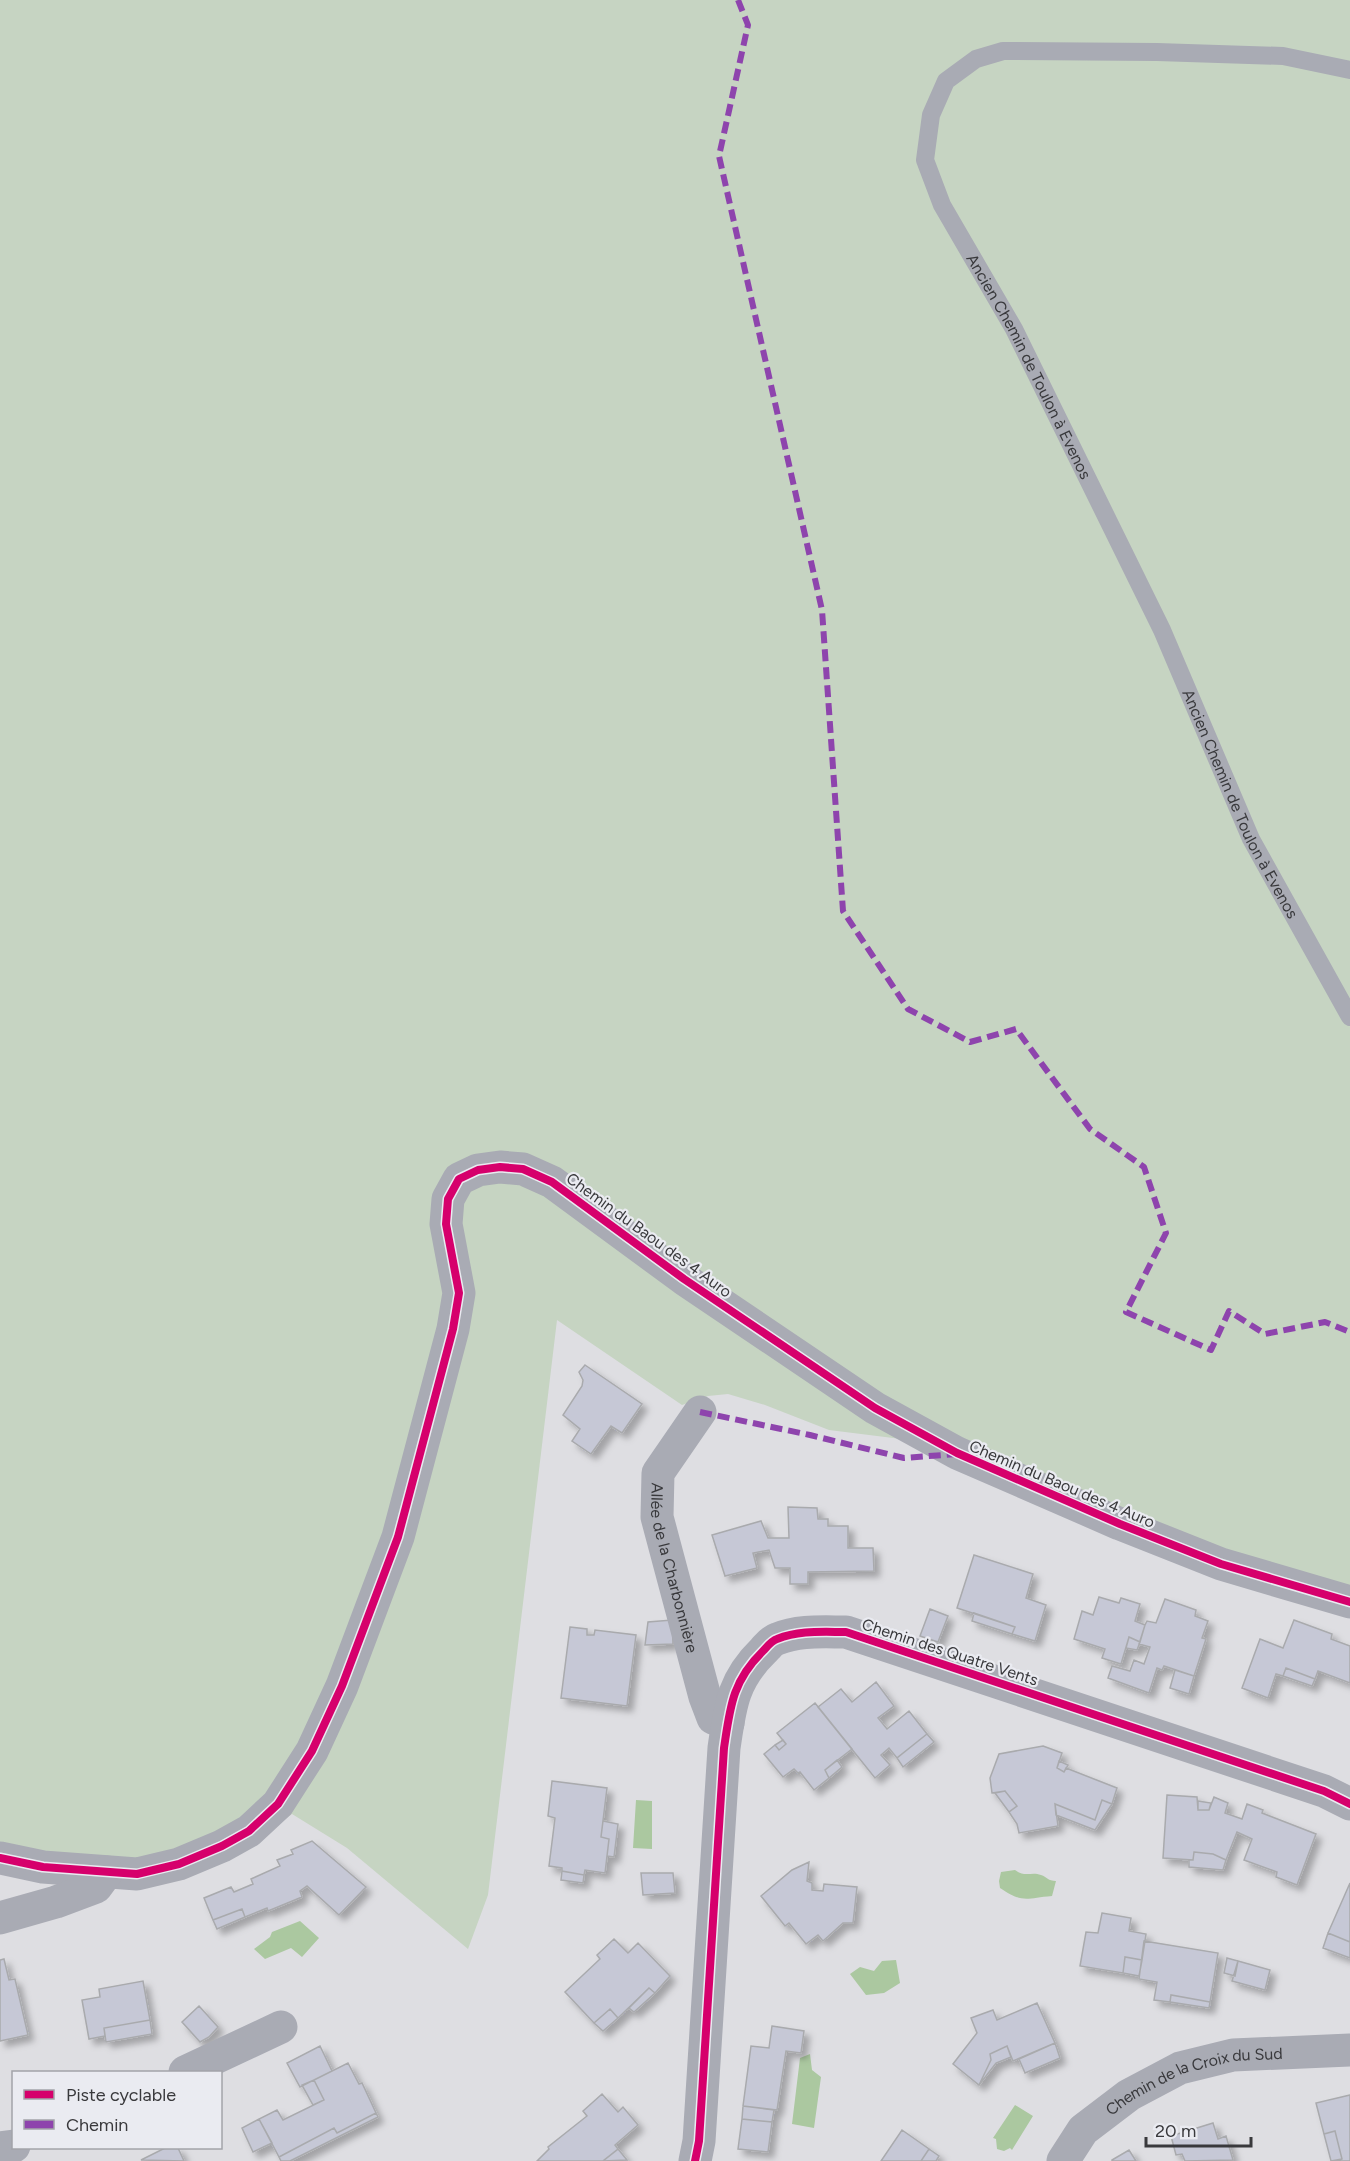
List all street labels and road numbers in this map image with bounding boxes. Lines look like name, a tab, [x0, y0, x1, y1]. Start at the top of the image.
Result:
street label: Ancien Chemin de Toulon à Evenos	[963, 250, 1096, 482]
street label: Ancien Chemin de Toulon à Evenos	[1179, 686, 1303, 922]
street label: Chemin du Baou des 4 Auro	[563, 1169, 735, 1301]
street label: Chemin du Baou des 4 Auro	[966, 1436, 1158, 1532]
street label: Allée de la Charbonnière	[647, 1483, 702, 1655]
street label: Chemin des Quatre Vents	[859, 1614, 1041, 1690]
street label: Chemin de la Croix du Sud	[1102, 2043, 1283, 2119]

